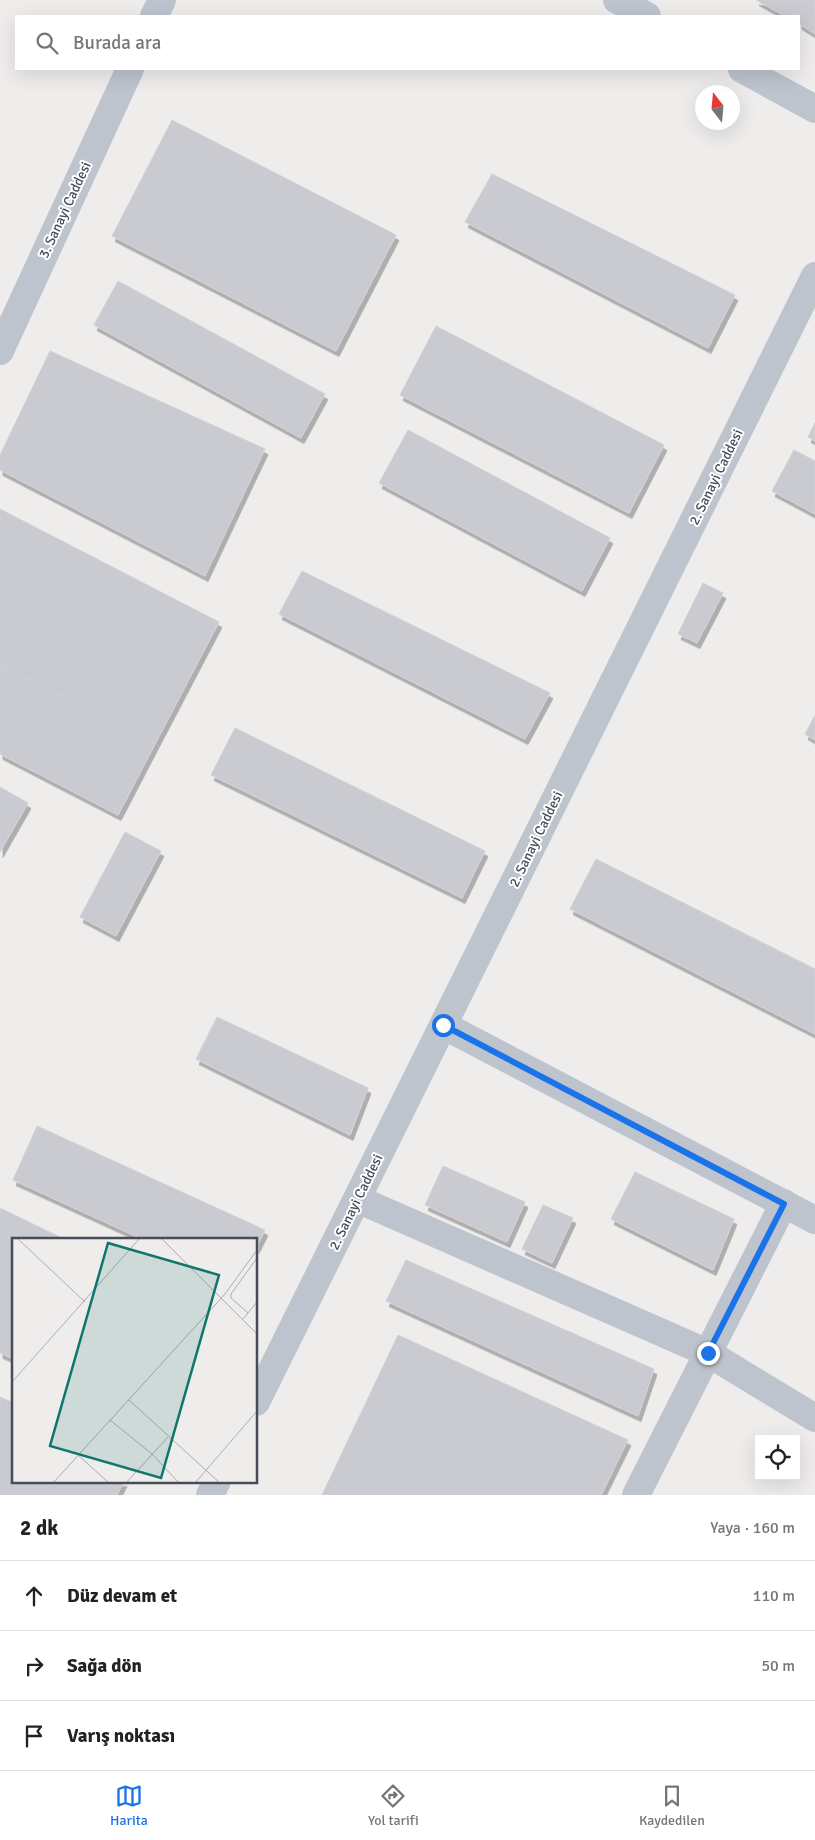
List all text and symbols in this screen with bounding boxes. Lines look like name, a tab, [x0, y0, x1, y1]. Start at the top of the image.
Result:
search box	[15, 15, 800, 70]
icon: search	[33, 29, 61, 57]
text: Burada ara	[73, 31, 161, 55]
north arrow	[695, 85, 740, 130]
street label: 3. Sanayi Caddesi	[35, 159, 95, 261]
street label: 2. Sanayi Caddesi	[685, 426, 747, 528]
street label: 2. Sanayi Caddesi	[505, 788, 567, 890]
route start	[432, 1014, 455, 1037]
street label: 2. Sanayi Caddesi	[325, 1151, 387, 1253]
inset map	[12, 1238, 258, 1482]
route end	[697, 1342, 720, 1365]
map controls	[755, 1435, 800, 1480]
button: locate	[755, 1435, 800, 1480]
text: 2 dk	[20, 1515, 58, 1541]
text: Yaya · 160 m	[710, 1518, 795, 1538]
icon: ahead	[20, 1582, 48, 1610]
text: Düz devam et	[67, 1584, 177, 1608]
text: 110 m	[753, 1586, 795, 1606]
icon: right	[20, 1652, 48, 1680]
text: Sağa dön	[67, 1654, 142, 1678]
text: 50 m	[761, 1656, 795, 1676]
icon: arrive	[20, 1722, 48, 1750]
text: Varış noktası	[67, 1724, 175, 1748]
tab: Harita	[110, 1782, 148, 1829]
tab: Yol tarifi	[368, 1782, 419, 1829]
tab: Kaydedilen	[639, 1782, 705, 1829]

